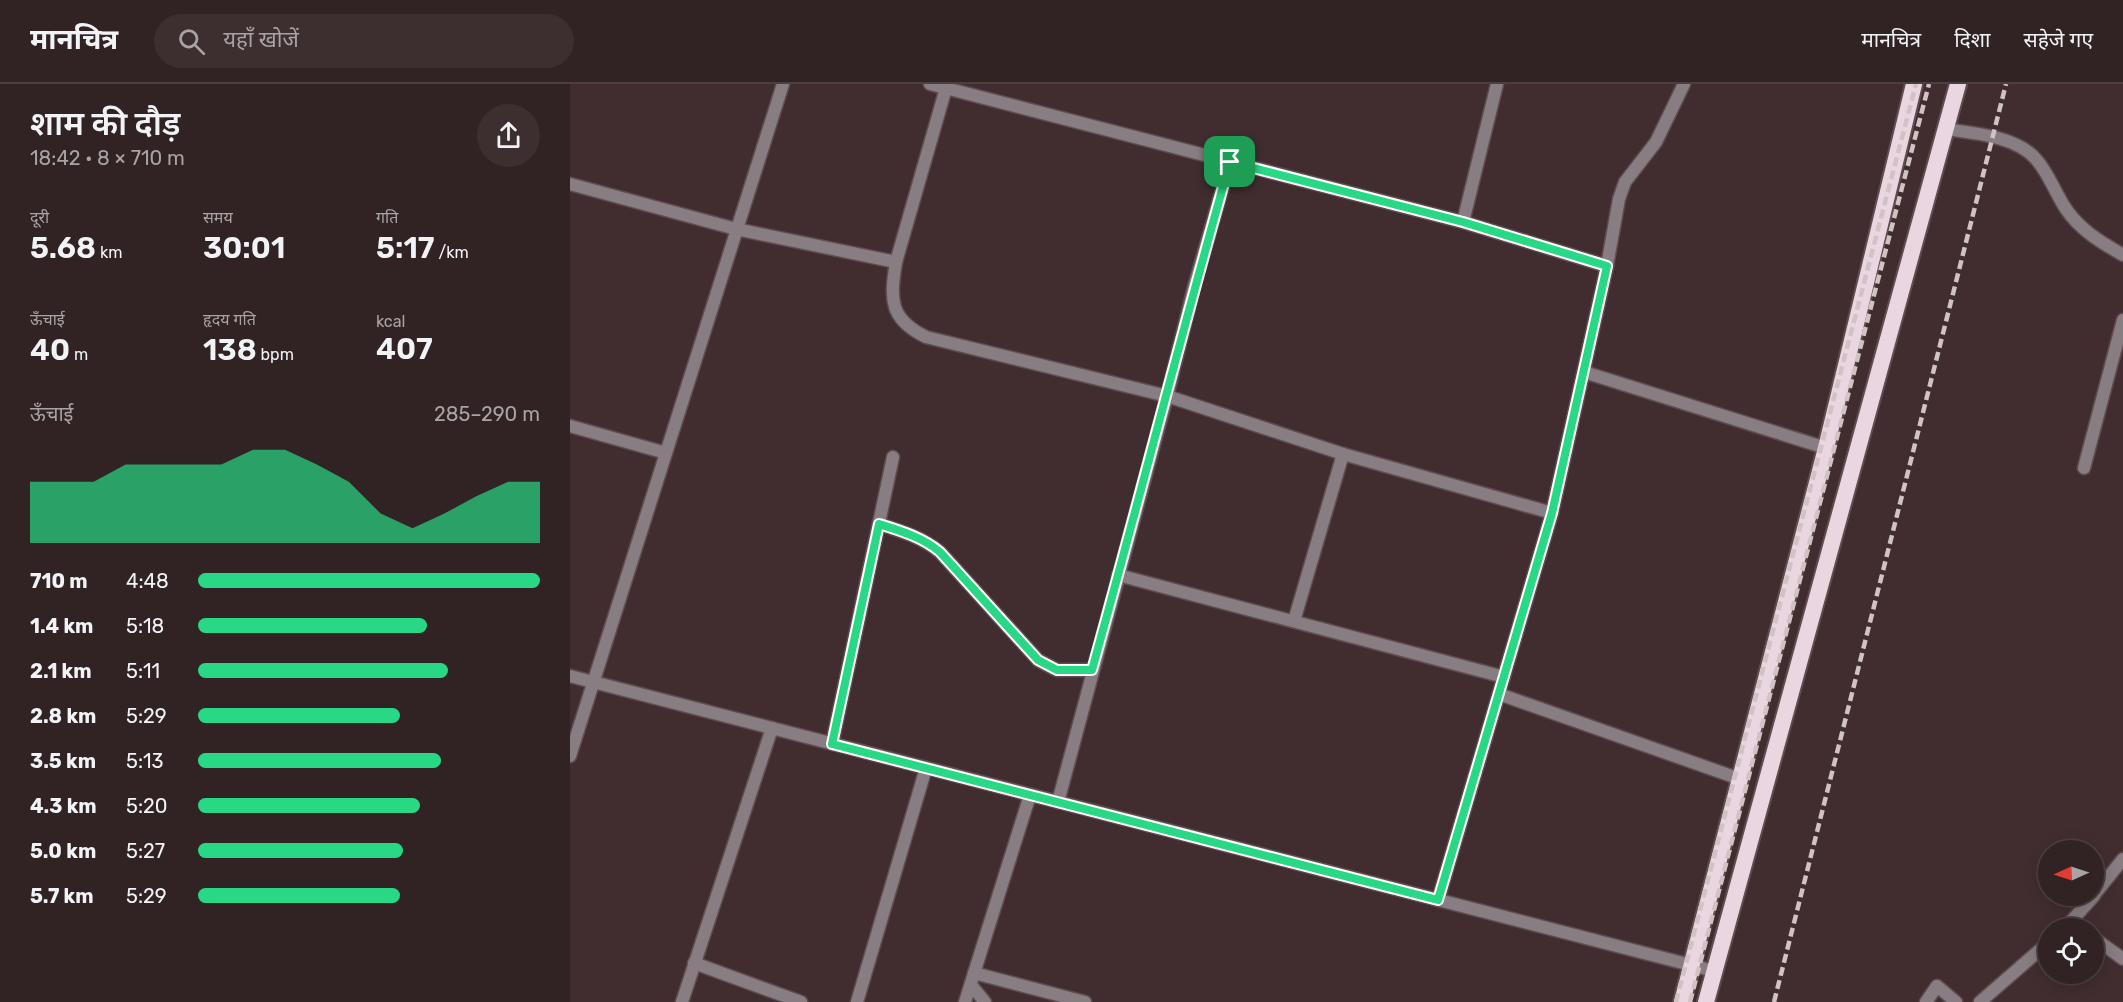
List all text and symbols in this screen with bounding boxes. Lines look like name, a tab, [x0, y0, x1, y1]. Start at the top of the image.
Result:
search box	[154, 14, 574, 68]
text: मानचित्र	[30, 23, 118, 56]
icon: search	[175, 25, 208, 58]
text: यहाँ खोजें	[223, 26, 299, 53]
text: मानचित्र	[1861, 27, 1921, 52]
text: दिशा	[1954, 27, 1990, 52]
text: सहेजे गए	[2023, 27, 2093, 52]
text: शाम की दौड़	[30, 104, 180, 143]
button: share	[477, 104, 540, 167]
pin	[1204, 136, 1255, 187]
icon: arrive	[1213, 145, 1246, 178]
text: 18:42 · 8 × 710 m	[30, 146, 185, 170]
text: दूरी	[30, 208, 49, 227]
text: समय	[203, 208, 233, 227]
text: गति	[376, 208, 398, 227]
text: 5.68	[30, 230, 96, 266]
text: 30:01	[203, 230, 285, 266]
text: 5:17	[376, 230, 435, 266]
text: km	[96, 243, 122, 262]
text: /km	[435, 243, 469, 262]
text: ऊँचाई	[30, 310, 65, 329]
text: हृदय गति	[203, 310, 256, 329]
text: kcal	[376, 312, 405, 331]
text: 407	[376, 331, 433, 367]
text: 40	[30, 332, 70, 368]
text: 138	[203, 332, 257, 368]
text: m	[70, 345, 88, 364]
text: bpm	[257, 345, 294, 364]
text: ऊँचाई	[30, 402, 73, 426]
text: 285–290 m	[434, 402, 540, 426]
text: 710 m	[30, 569, 88, 593]
text: 4:48	[126, 569, 169, 593]
text: 1.4 km	[30, 614, 93, 638]
text: 5:18	[126, 614, 164, 638]
text: 2.1 km	[30, 659, 92, 683]
text: 5:11	[126, 659, 160, 683]
text: 2.8 km	[30, 704, 96, 728]
text: 5:29	[126, 704, 167, 728]
text: 3.5 km	[30, 749, 96, 773]
text: 5:13	[126, 749, 164, 773]
text: 4.3 km	[30, 794, 97, 818]
text: 5:20	[126, 794, 167, 818]
text: 5.0 km	[30, 839, 96, 863]
text: 5:27	[126, 839, 165, 863]
north arrow	[2038, 840, 2104, 906]
map controls	[2038, 840, 2104, 984]
text: 5.7 km	[30, 884, 94, 908]
text: 5:29	[126, 884, 167, 908]
button: locate	[2038, 918, 2104, 984]

